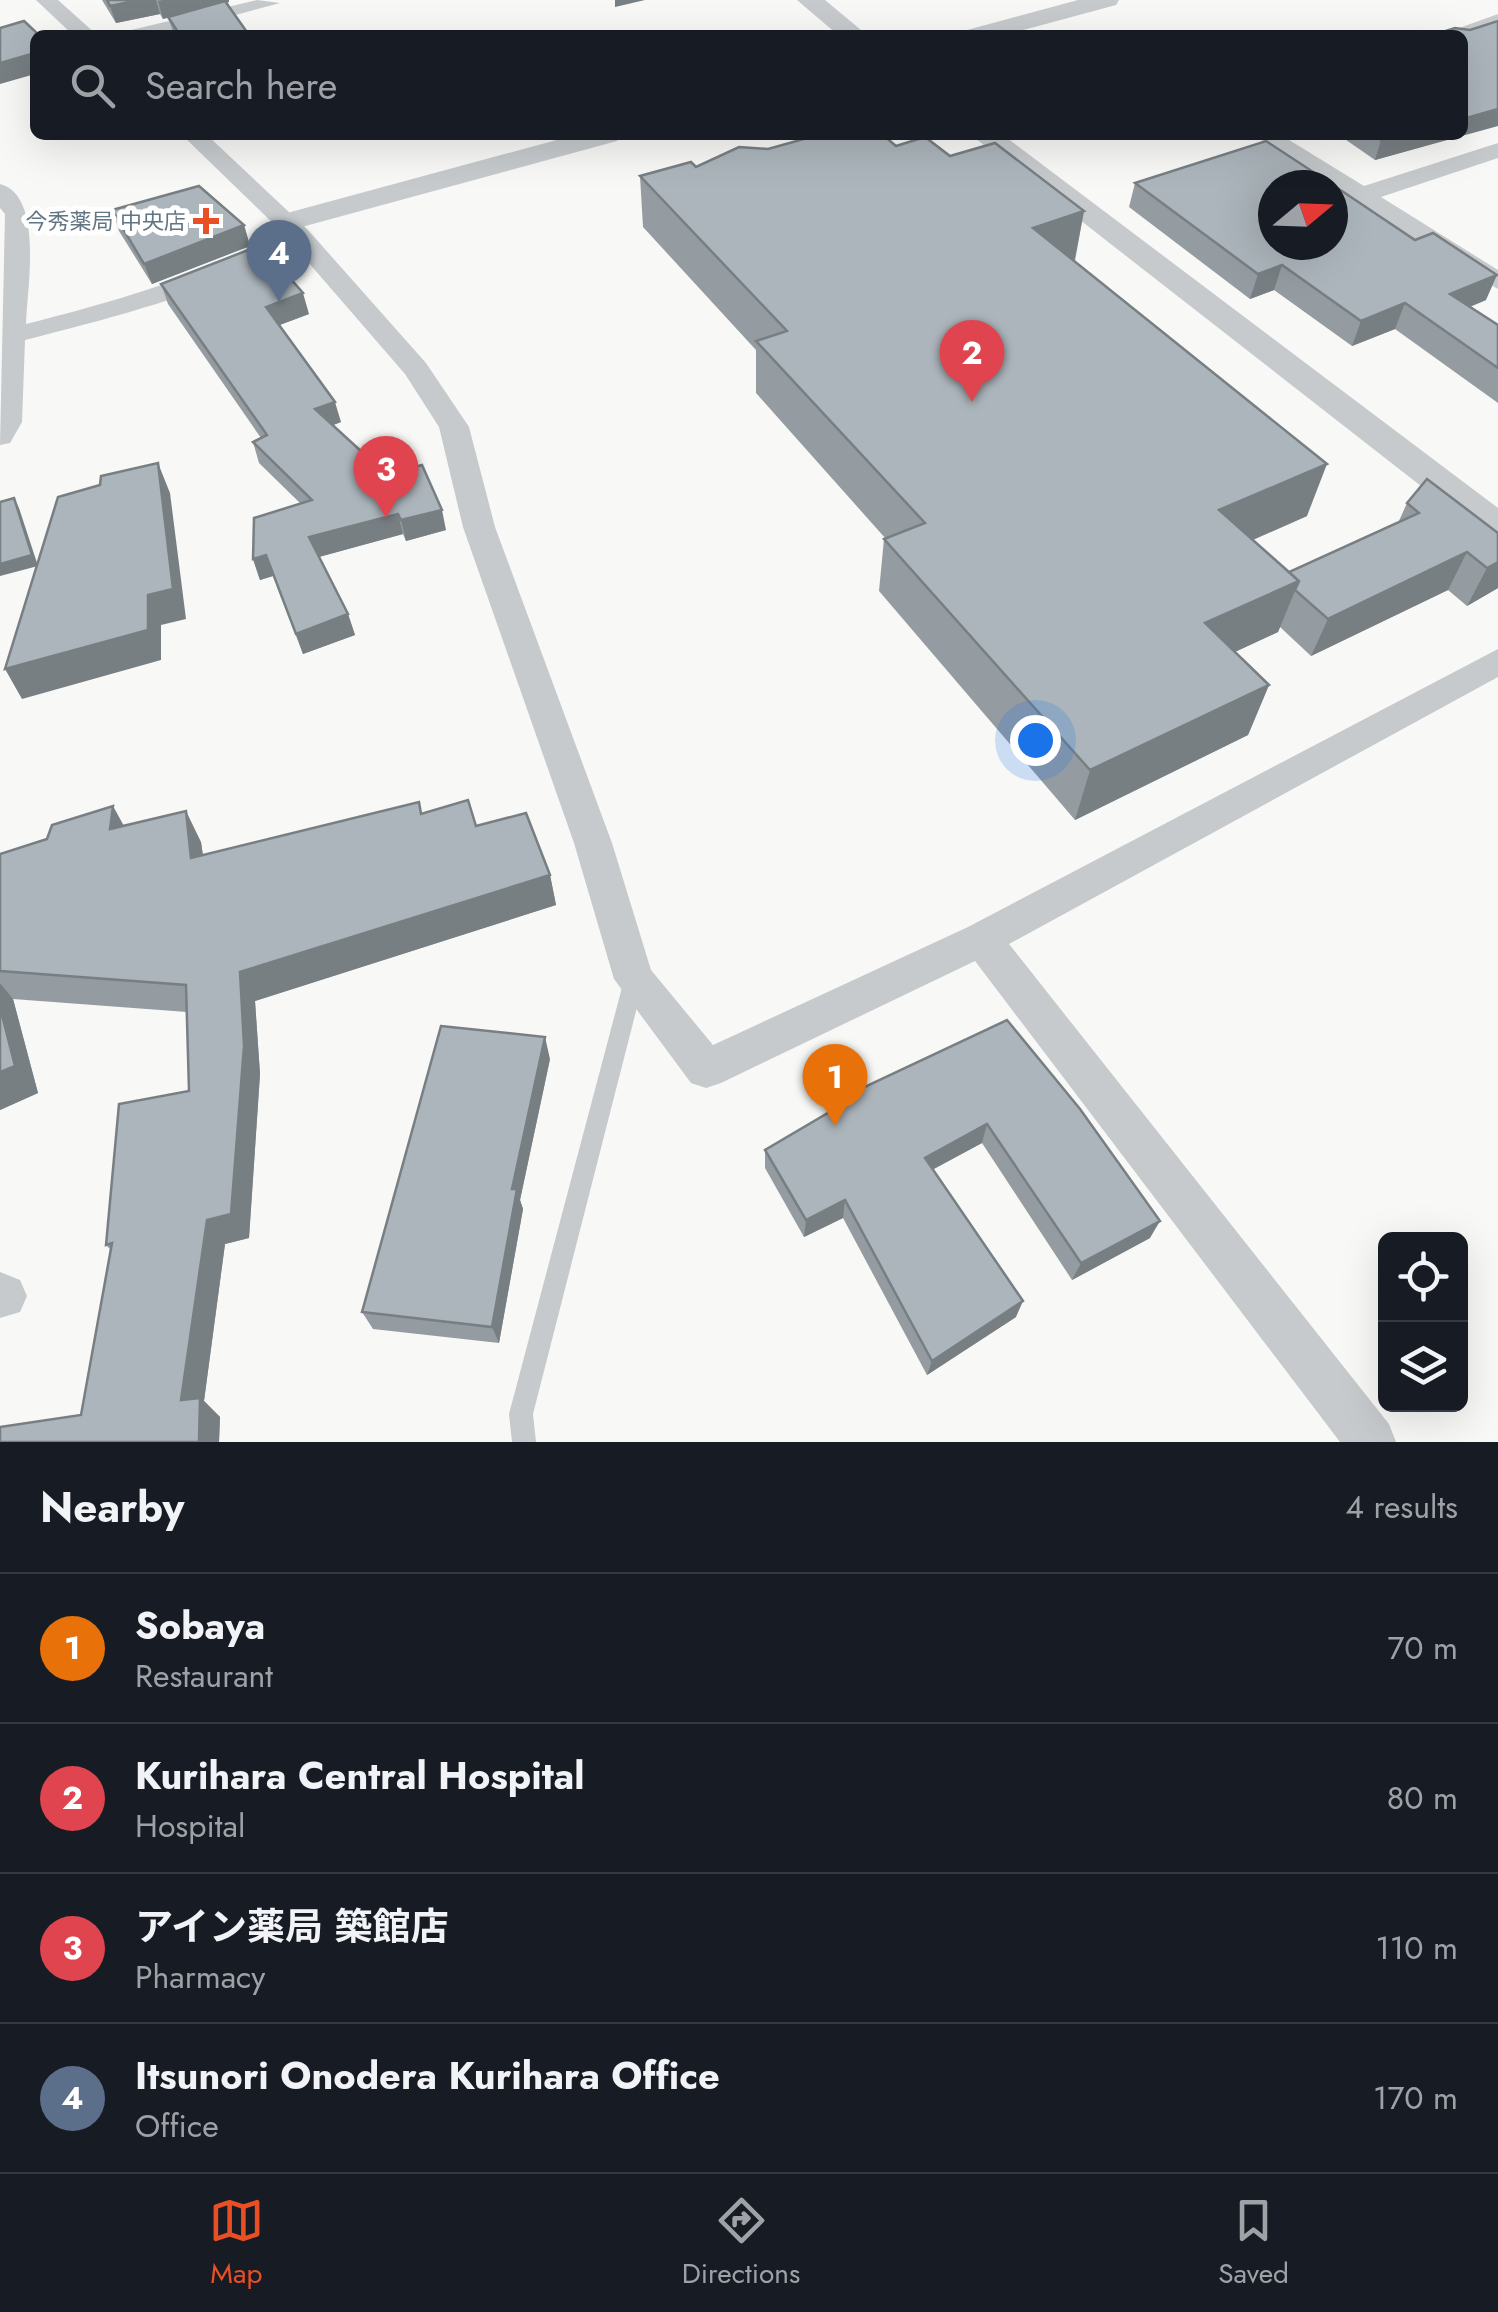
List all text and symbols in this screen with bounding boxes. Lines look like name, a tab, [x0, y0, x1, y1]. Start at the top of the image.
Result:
search box	[30, 30, 1468, 140]
icon: search	[65, 58, 120, 113]
text: Search here	[145, 58, 337, 113]
north arrow	[1258, 170, 1348, 260]
place label: 今秀薬局 中央店	[25, 205, 186, 237]
marker: 今秀薬局 中央店	[195, 210, 217, 232]
pin: 4	[246, 220, 312, 302]
pin: 2	[940, 320, 1004, 402]
pin: 3	[354, 436, 418, 518]
your location	[1010, 715, 1061, 766]
pin: 1	[802, 1044, 868, 1126]
map controls	[1378, 1232, 1468, 1412]
button: locate	[1378, 1232, 1468, 1322]
button: layers	[1378, 1322, 1468, 1412]
text: Nearby	[40, 1477, 184, 1538]
text: 4 results	[1345, 1484, 1458, 1530]
text: Sobaya	[135, 1598, 265, 1653]
text: 1	[64, 1625, 81, 1671]
text: 70 m	[1387, 1625, 1458, 1671]
text: Restaurant	[135, 1653, 273, 1699]
text: Kurihara Central Hospital	[135, 1748, 584, 1803]
text: 2	[62, 1775, 83, 1821]
text: 80 m	[1387, 1775, 1458, 1821]
text: Hospital	[135, 1803, 245, 1849]
text: アイン薬局 築館店	[135, 1899, 449, 1954]
text: 3	[63, 1925, 82, 1971]
text: 110 m	[1375, 1925, 1458, 1971]
text: Pharmacy	[135, 1954, 265, 2000]
text: Itsunori Onodera Kurihara Office	[135, 2048, 720, 2103]
text: 4	[61, 2075, 84, 2121]
text: 170 m	[1373, 2075, 1458, 2121]
text: Office	[135, 2103, 219, 2149]
tab: Map	[209, 2193, 264, 2294]
tab: Directions	[682, 2193, 800, 2294]
tab: Saved	[1218, 2193, 1289, 2294]

